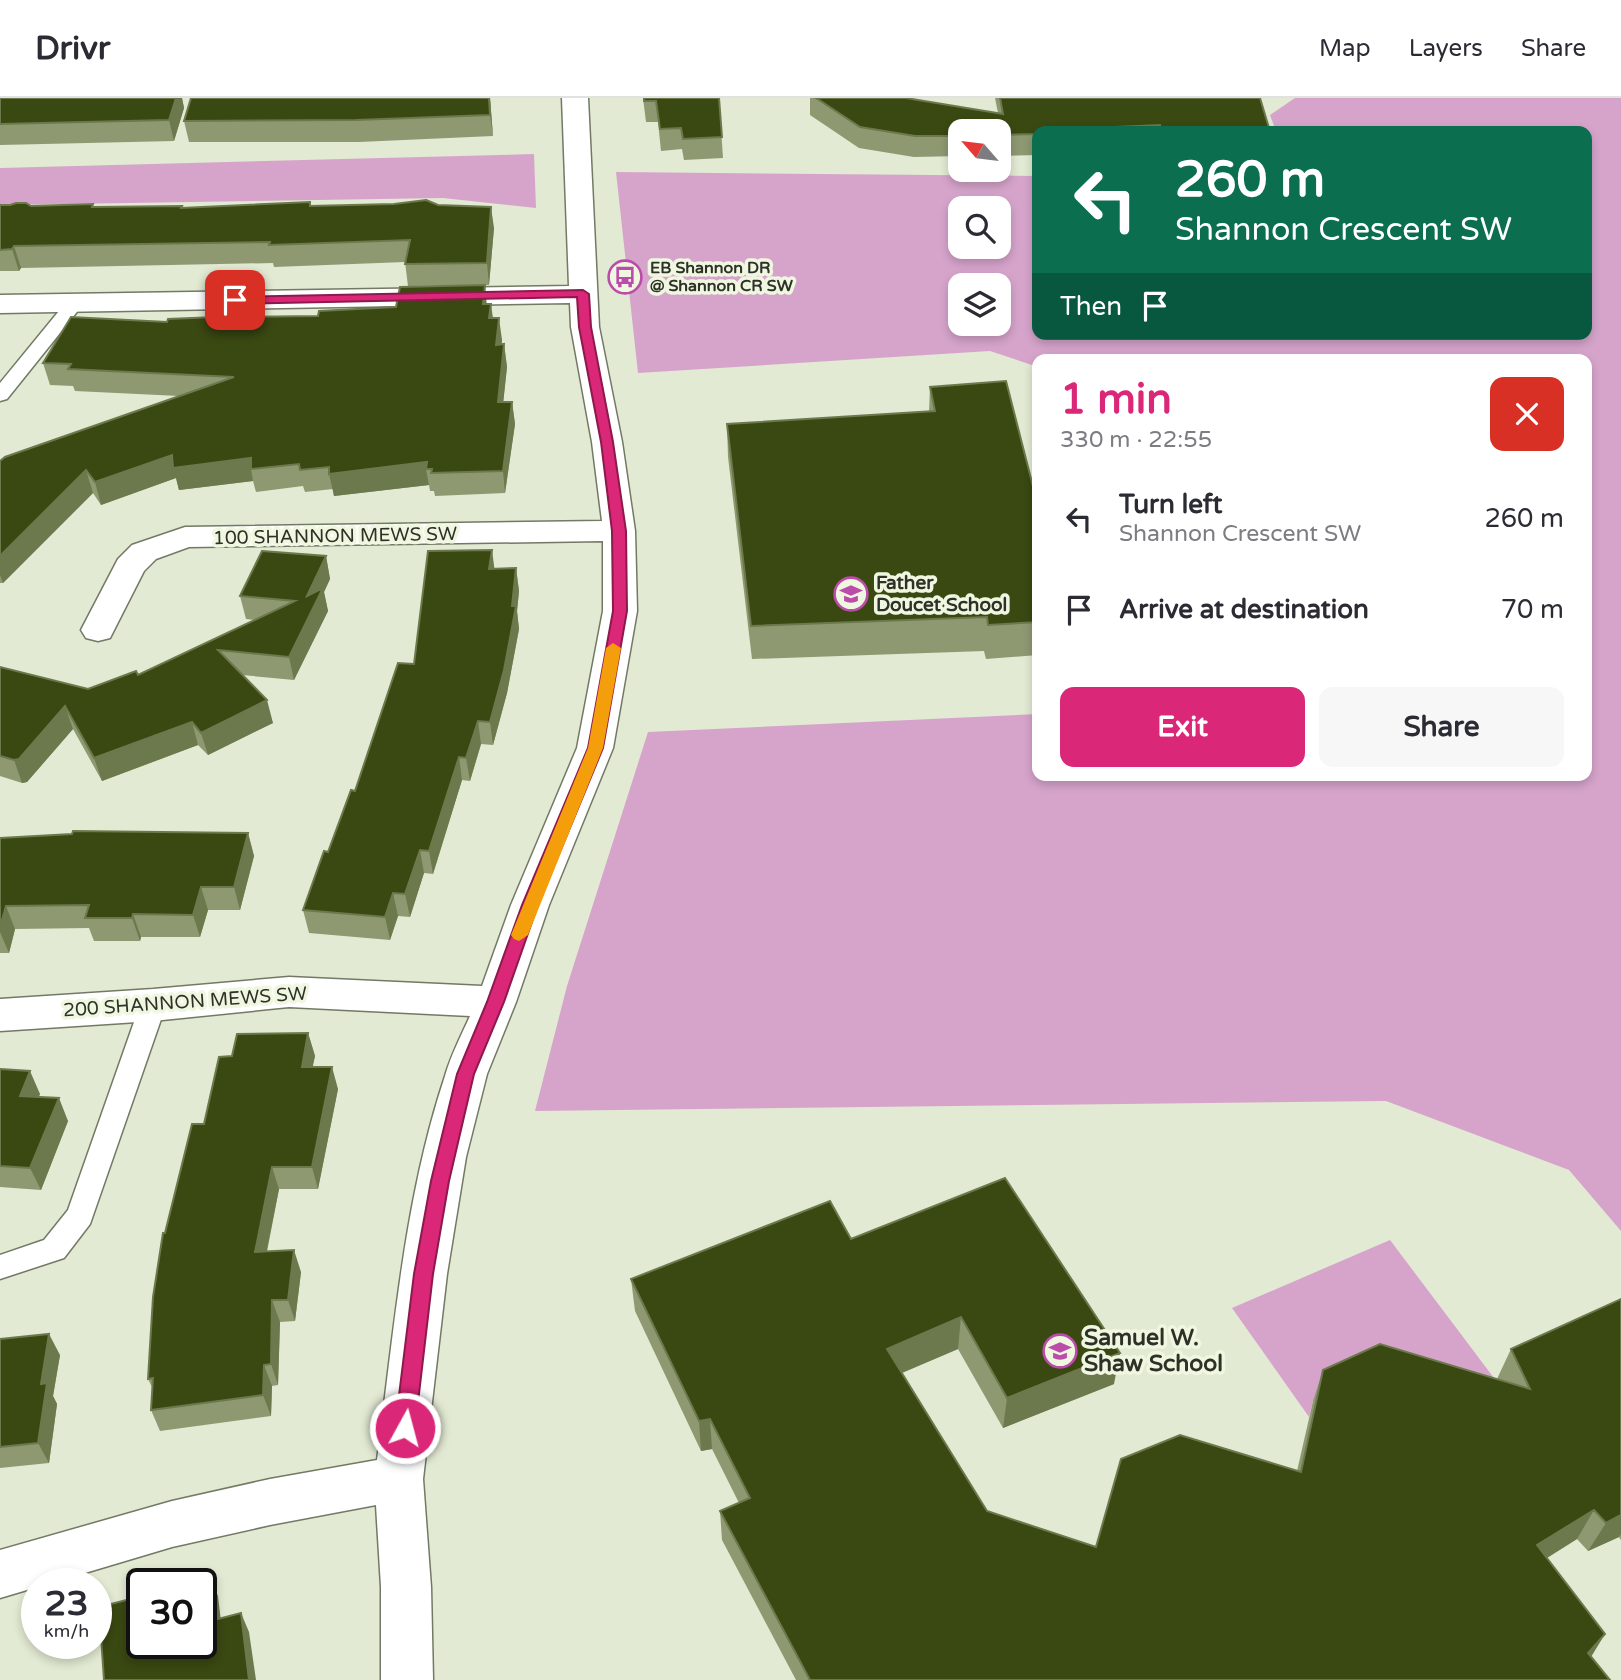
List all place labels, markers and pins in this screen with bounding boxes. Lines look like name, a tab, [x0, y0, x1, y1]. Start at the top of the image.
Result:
bus stop icon: EB Shannon DR @ Shannon CR SW	[606, 258, 644, 296]
place label: EB Shannon DR @ Shannon CR SW	[650, 258, 794, 296]
pin	[205, 270, 265, 330]
place label: Father Doucet School	[876, 572, 1007, 616]
school or university icon: Father Doucet School	[832, 575, 870, 613]
place label: Samuel W. Shaw School	[1084, 1324, 1223, 1378]
school or university icon: Samuel W. Shaw School	[1041, 1332, 1079, 1370]

